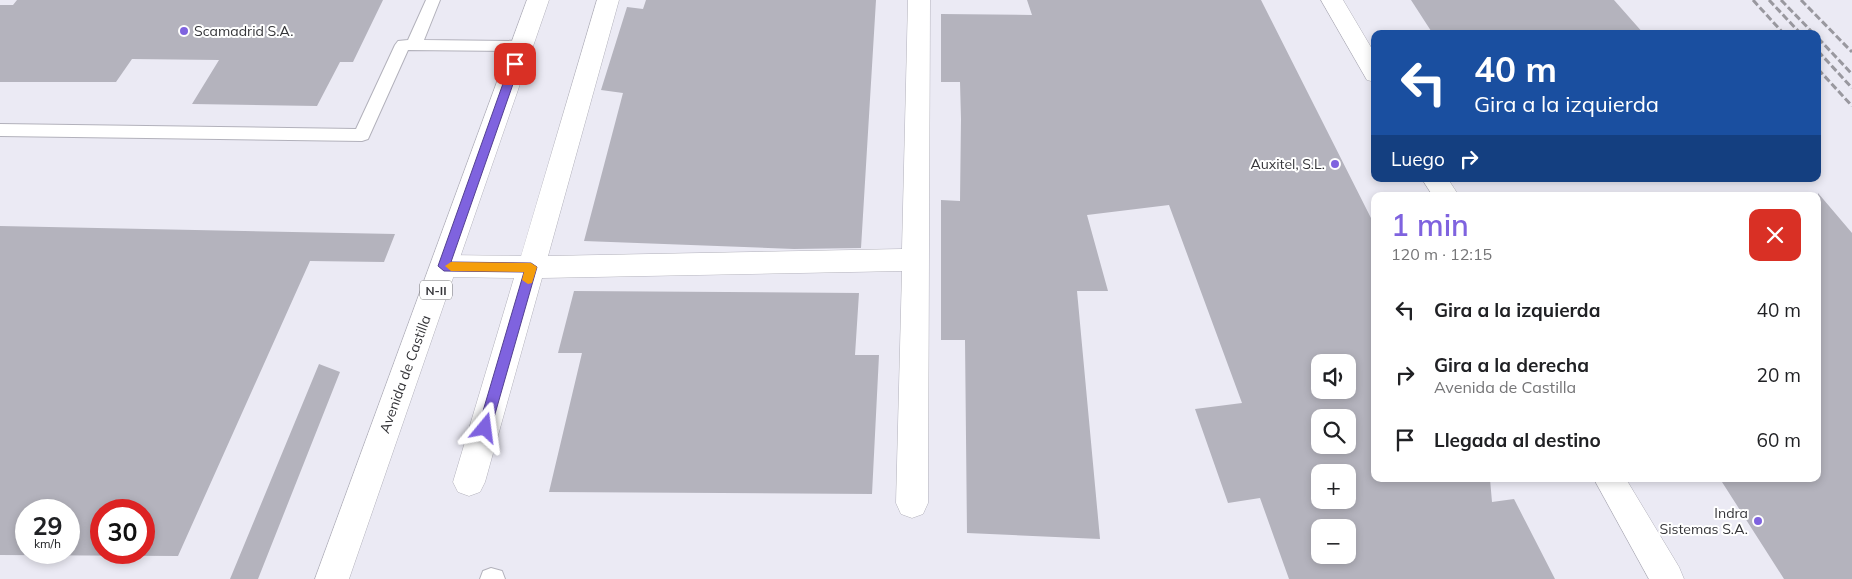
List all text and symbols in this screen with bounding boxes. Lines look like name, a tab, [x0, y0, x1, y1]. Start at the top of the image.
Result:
place label: Scamadrid S.A.	[194, 22, 293, 40]
marker: Scamadrid S.A.	[178, 25, 190, 37]
pin	[494, 43, 536, 85]
text: 40 m	[1474, 47, 1557, 91]
icon: arrive	[501, 50, 529, 78]
icon: left	[1391, 50, 1456, 115]
text: Gira a la izquierda	[1474, 90, 1659, 118]
icon: right	[1455, 145, 1483, 173]
text: Luego	[1391, 147, 1445, 171]
place label: Auxitel, S.L.	[1250, 155, 1325, 173]
marker: Auxitel, S.L.	[1329, 158, 1341, 170]
text: 1 min	[1391, 206, 1469, 244]
button: close	[1749, 209, 1801, 261]
text: 120 m · 12:15	[1391, 244, 1492, 264]
road number: N-II	[420, 280, 452, 300]
icon: left	[1391, 296, 1419, 324]
text: Gira a la izquierda	[1434, 298, 1600, 322]
text: 40 m	[1757, 298, 1801, 322]
street label: Avenida de Castilla	[375, 312, 435, 436]
text: Gira a la derecha	[1434, 353, 1589, 377]
map controls	[1311, 354, 1356, 564]
button: sound	[1311, 354, 1356, 399]
icon: right	[1391, 361, 1419, 389]
text: 20 m	[1757, 363, 1801, 387]
text: Avenida de Castilla	[1434, 377, 1576, 397]
position arrow	[458, 401, 510, 453]
button: search	[1311, 409, 1356, 454]
icon: arrive	[1391, 426, 1419, 454]
text: Llegada al destino	[1434, 428, 1601, 452]
text: 60 m	[1757, 428, 1801, 452]
button: +	[1311, 464, 1356, 509]
speed limit sign: 30	[90, 499, 155, 564]
place label: Indra Sistemas S.A.	[1660, 504, 1748, 538]
text: 29	[32, 510, 63, 541]
marker: Indra Sistemas S.A.	[1752, 515, 1764, 527]
button: −	[1311, 519, 1356, 564]
text: km/h	[34, 536, 61, 551]

